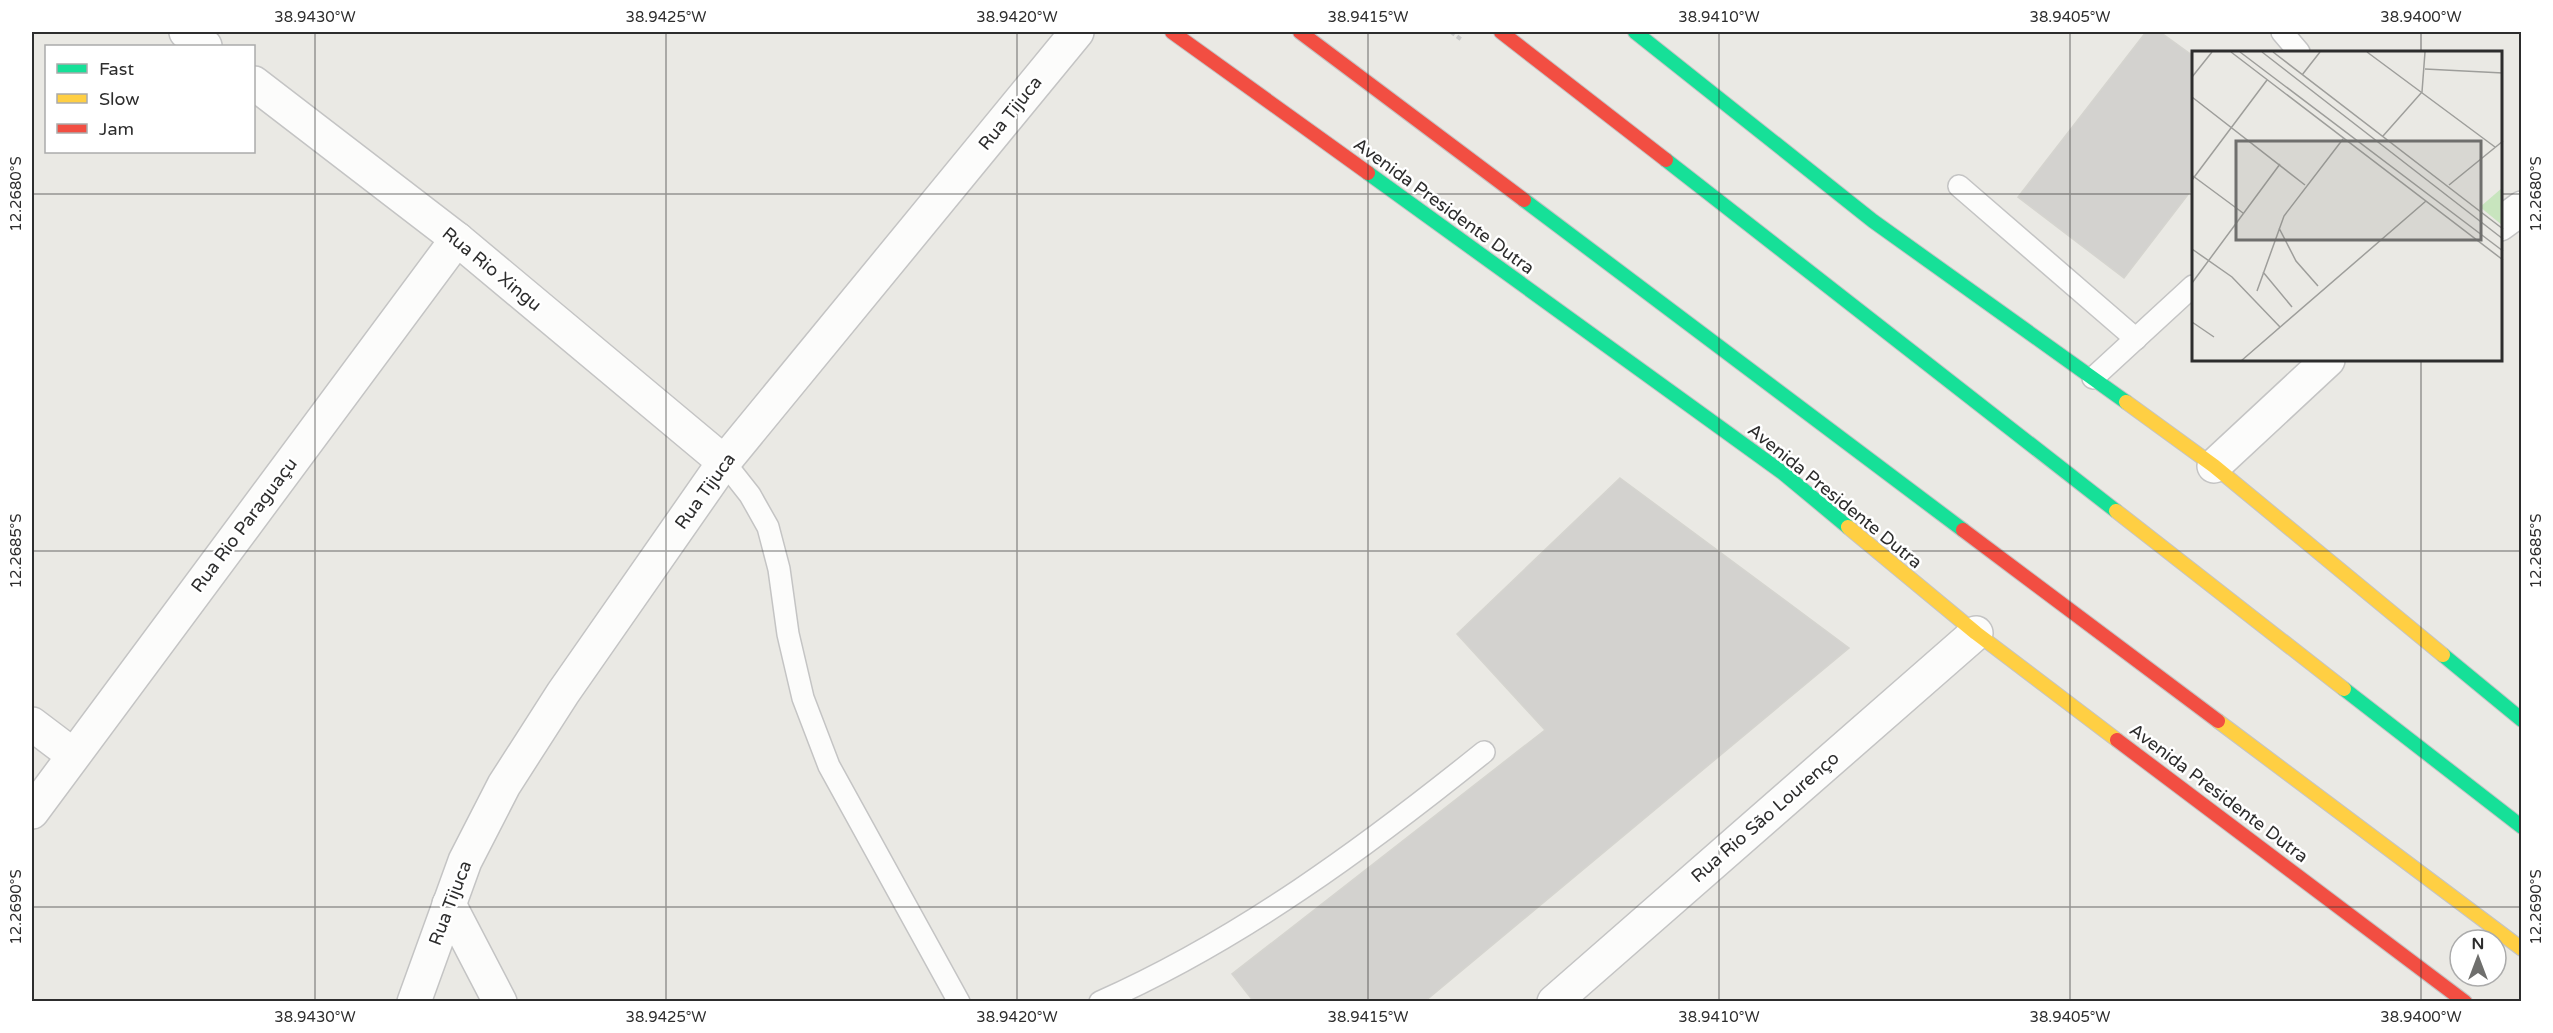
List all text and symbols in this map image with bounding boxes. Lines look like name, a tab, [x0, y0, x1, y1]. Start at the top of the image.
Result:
text: 38.9430°W	[274, 8, 356, 26]
text: 38.9425°W	[626, 8, 706, 26]
text: 38.9420°W	[976, 8, 1058, 26]
text: 38.9415°W	[1328, 8, 1408, 26]
text: 38.9410°W	[1678, 8, 1760, 26]
text: 38.9405°W	[2030, 8, 2110, 26]
text: 38.9400°W	[2380, 8, 2462, 26]
legend	[45, 45, 255, 153]
inset map	[2192, 51, 2502, 362]
text: Fast	[99, 58, 134, 80]
street label: Rua Tijuca	[973, 71, 1047, 155]
text: Slow	[99, 88, 140, 110]
text: Jam	[99, 118, 134, 140]
street label: Avenida Presidente Dutra	[1349, 133, 1539, 279]
text: 12.2680°S	[7, 156, 25, 232]
text: 12.2680°S	[2527, 156, 2545, 232]
street label: Rua Rio Xingu	[438, 222, 546, 316]
street label: Avenida Presidente Dutra	[1743, 419, 1927, 573]
street label: Rua Tijuca	[670, 448, 740, 534]
street label: Rua Rio Paraguaçu	[186, 453, 302, 597]
text: 12.2685°S	[7, 513, 25, 589]
text: 12.2685°S	[2527, 513, 2545, 589]
street label: Avenida Presidente Dutra	[2125, 719, 2313, 867]
street label: Rua Rio São Lourenço	[1687, 747, 1844, 887]
street label: Rua Tijuca	[424, 857, 476, 949]
text: 12.2690°S	[7, 869, 25, 945]
text: 12.2690°S	[2527, 869, 2545, 945]
north arrow	[2448, 928, 2508, 988]
text: N	[2472, 934, 2484, 954]
text: 38.9430°W	[274, 1008, 356, 1026]
text: 38.9425°W	[626, 1008, 706, 1026]
text: 38.9420°W	[976, 1008, 1058, 1026]
text: 38.9415°W	[1328, 1008, 1408, 1026]
text: 38.9410°W	[1678, 1008, 1760, 1026]
text: 38.9405°W	[2030, 1008, 2110, 1026]
text: 38.9400°W	[2380, 1008, 2462, 1026]

